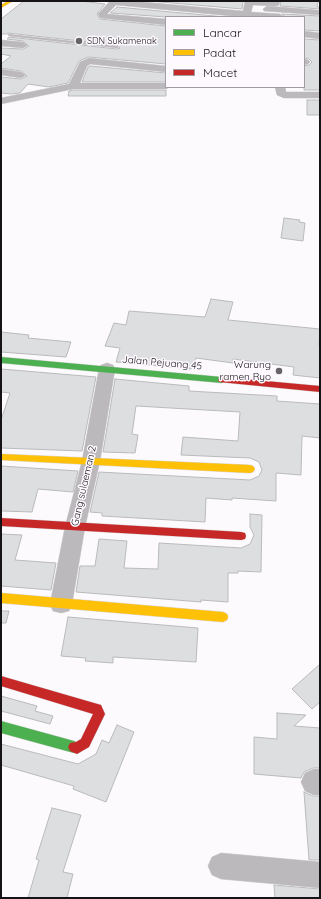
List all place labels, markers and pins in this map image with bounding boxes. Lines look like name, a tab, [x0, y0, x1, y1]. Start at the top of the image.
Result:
marker: SDN Sukamenak	[74, 36, 84, 46]
place label: SDN Sukamenak	[87, 36, 157, 46]
place label: Warung ramen Ryo	[220, 359, 271, 382]
marker: Warung ramen Ryo	[274, 366, 284, 376]

